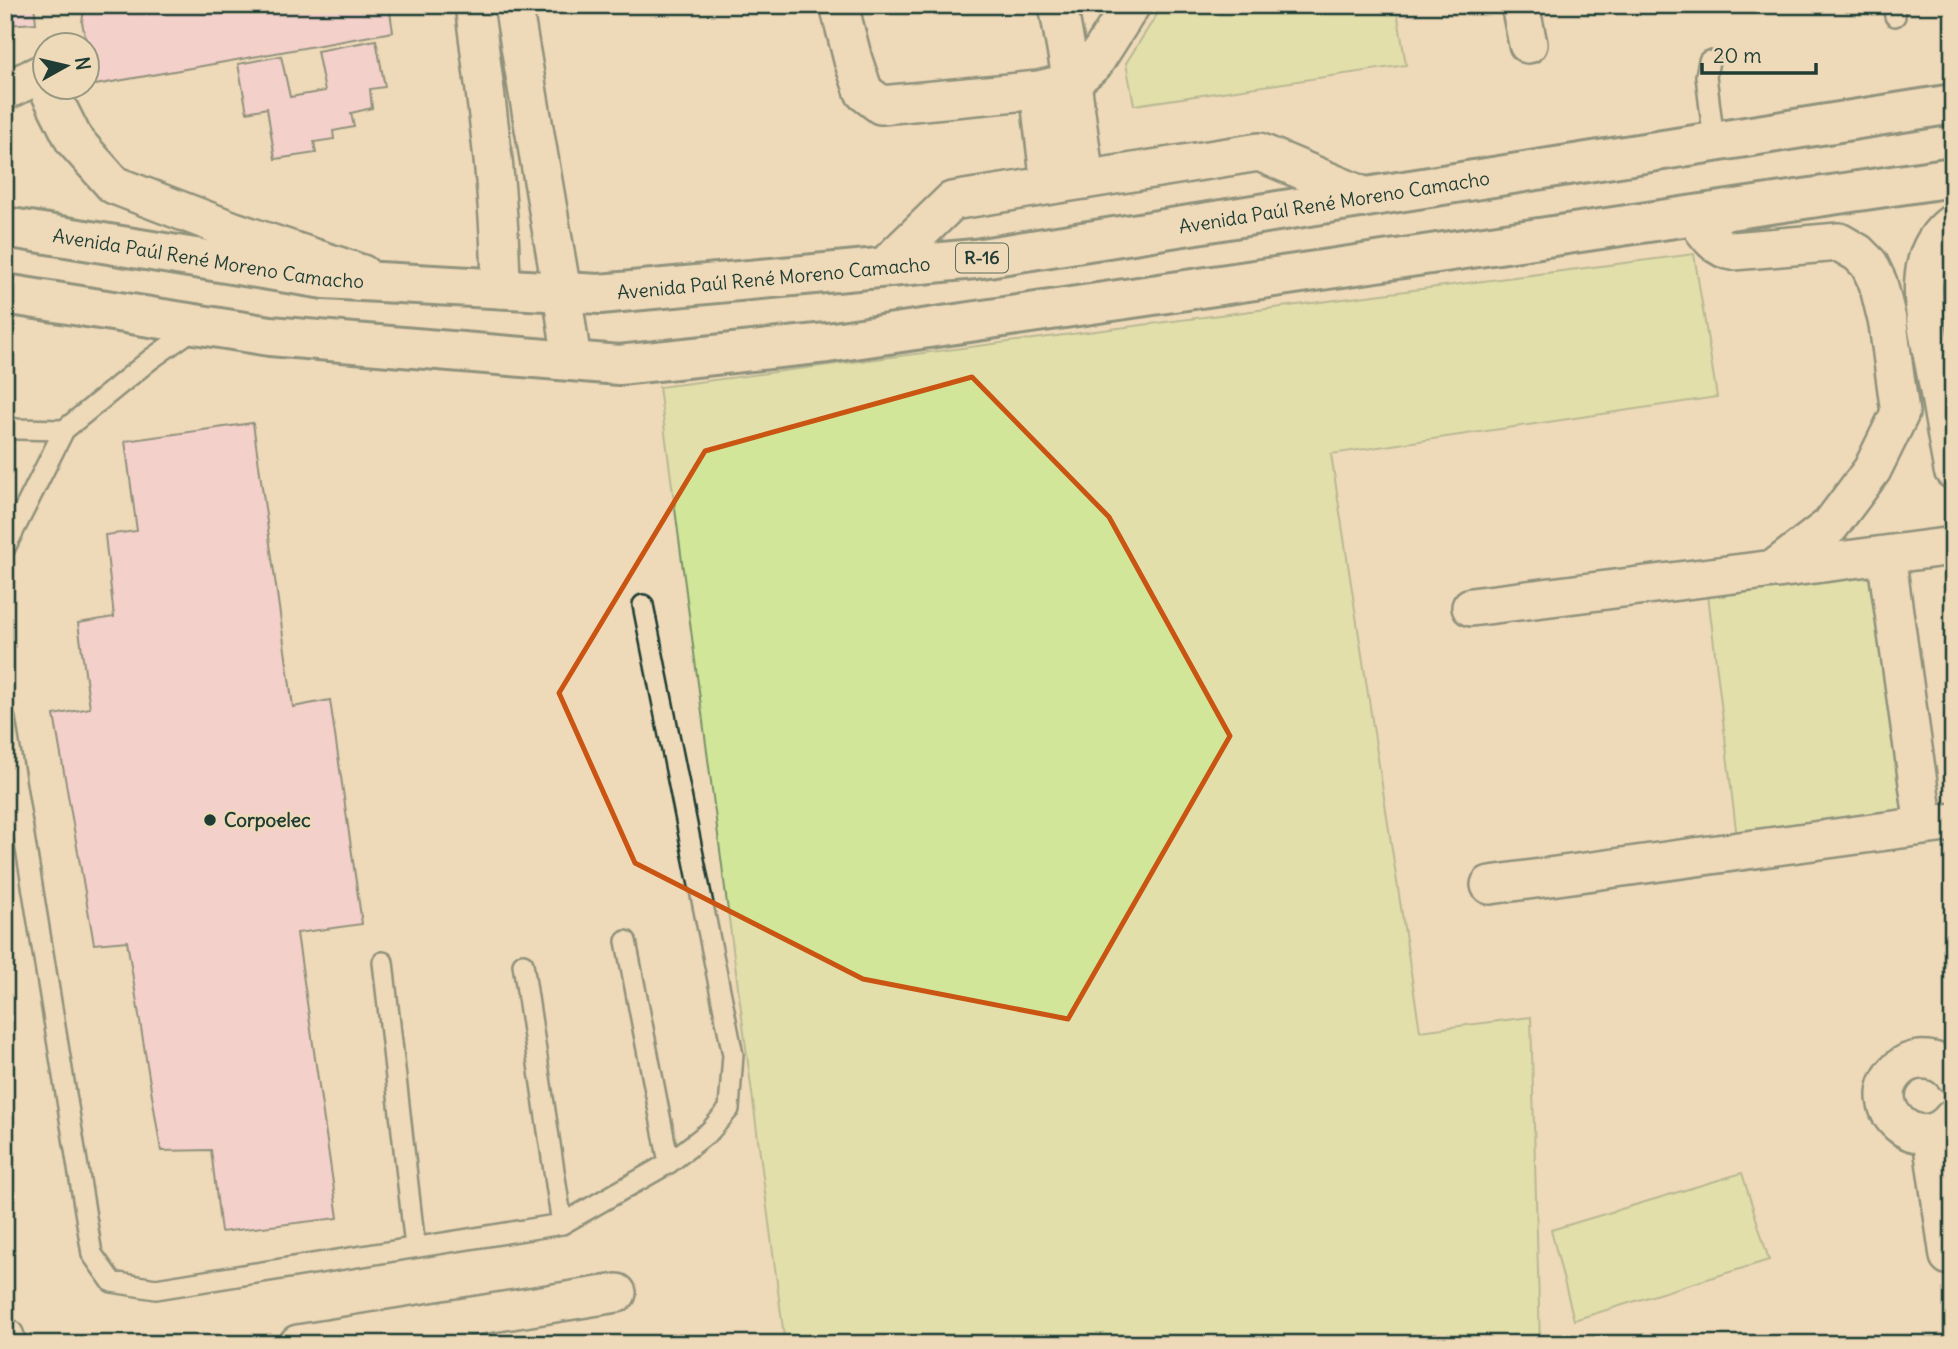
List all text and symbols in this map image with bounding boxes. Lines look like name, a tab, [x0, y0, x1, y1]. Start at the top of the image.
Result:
north arrow	[32, 32, 102, 102]
scale bar	[1702, 32, 1816, 76]
text: 20 m	[1713, 42, 1762, 69]
text: N	[70, 55, 96, 72]
street label: Avenida Paúl René Moreno Camacho	[1177, 166, 1491, 239]
street label: Avenida Paúl René Moreno Camacho	[51, 223, 365, 293]
road number: R-16	[956, 244, 1008, 272]
street label: Avenida Paúl René Moreno Camacho	[616, 251, 931, 304]
place label: Corpoelec	[224, 808, 311, 832]
marker: Corpoelec	[202, 812, 218, 828]

